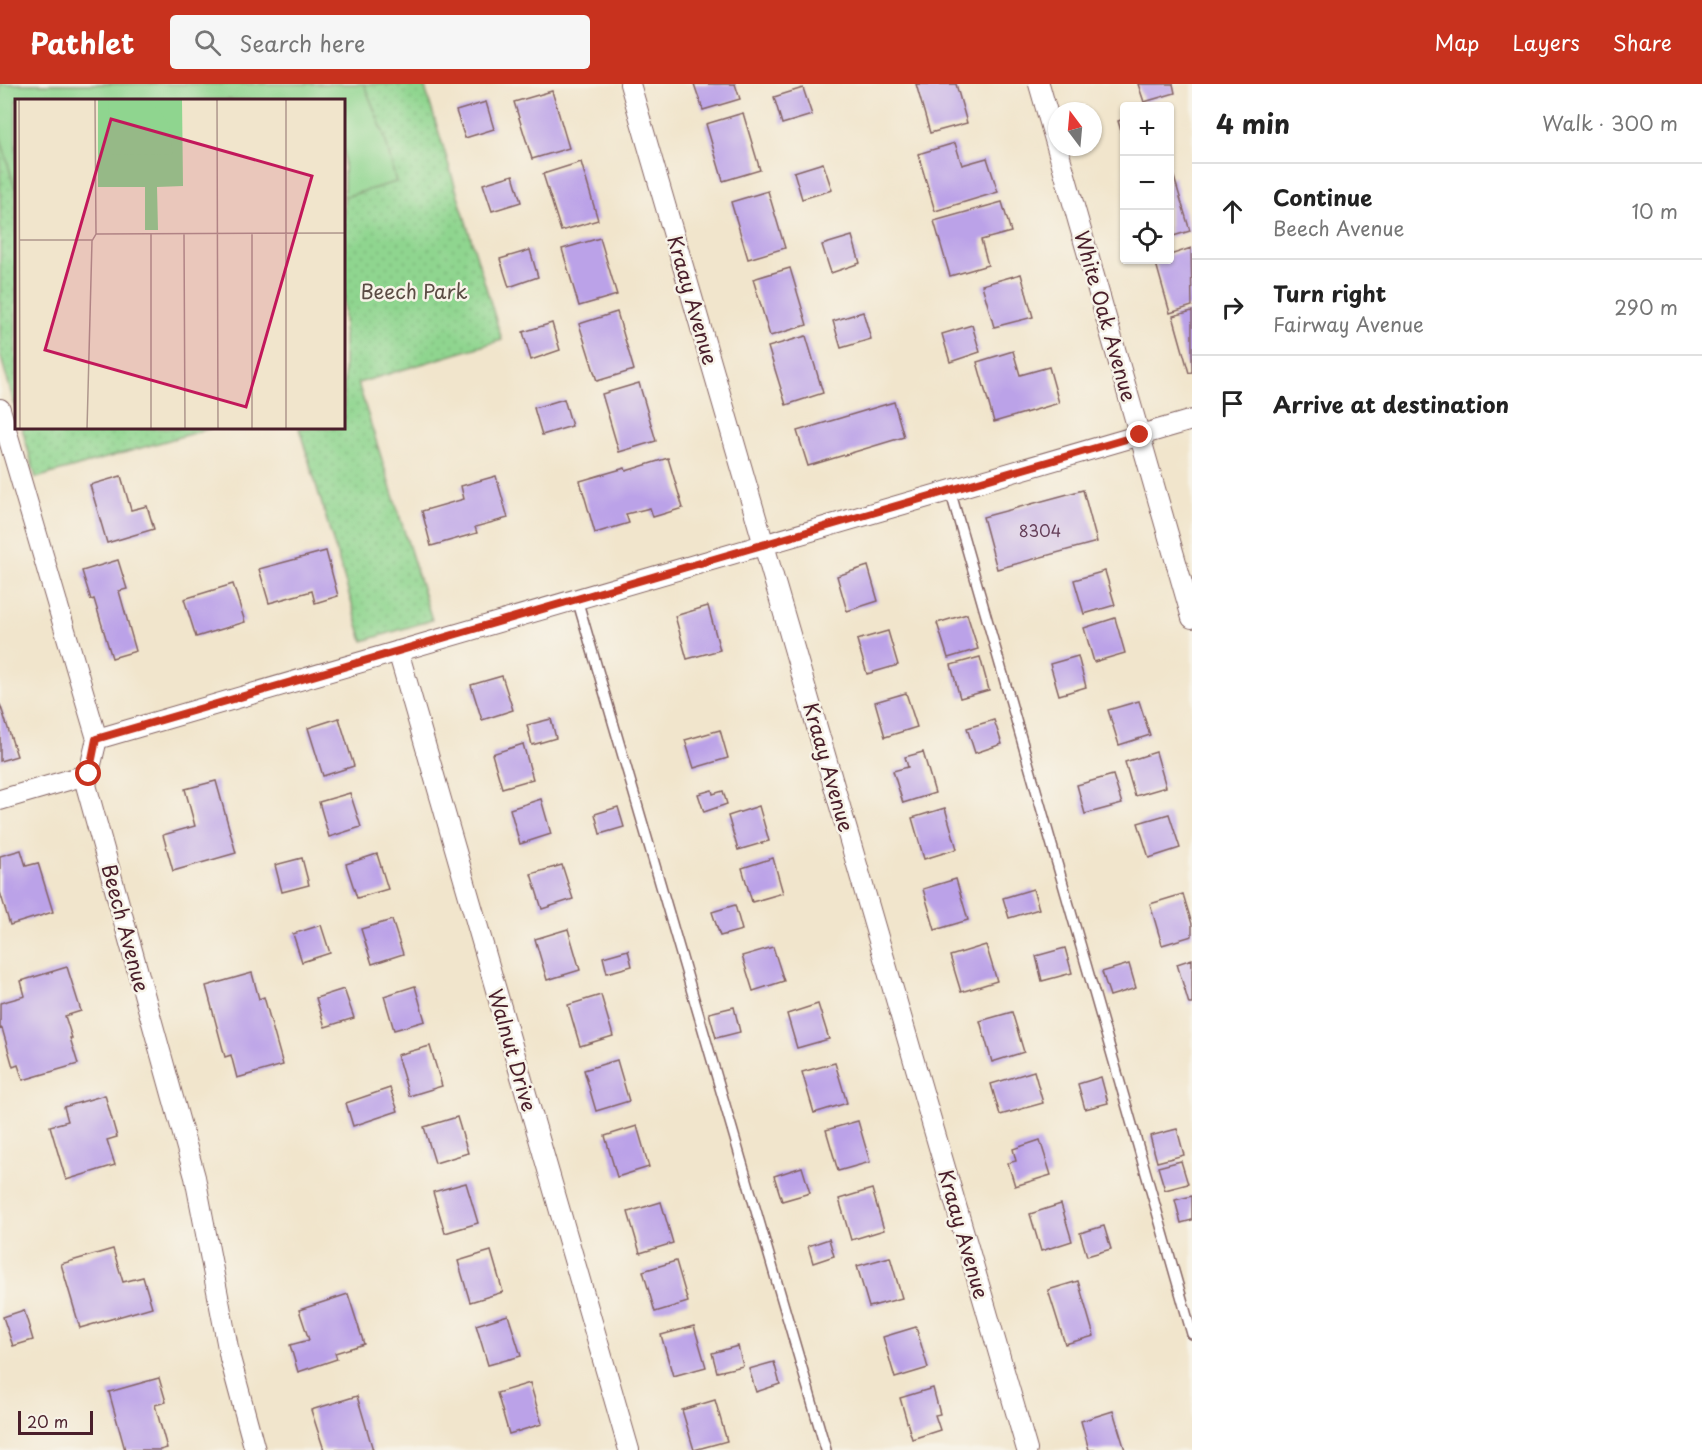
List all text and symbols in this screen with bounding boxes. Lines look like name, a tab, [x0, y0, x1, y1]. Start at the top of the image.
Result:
search box	[170, 15, 590, 69]
text: Pathlet	[30, 21, 134, 64]
icon: search	[191, 26, 224, 59]
text: Search here	[239, 26, 365, 59]
text: Map	[1435, 26, 1479, 58]
text: Layers	[1512, 26, 1580, 58]
text: Share	[1613, 26, 1672, 58]
inset map	[15, 99, 345, 429]
north arrow	[1048, 102, 1102, 156]
map controls	[1120, 102, 1174, 264]
button: +	[1120, 102, 1174, 156]
text: 4 min	[1216, 104, 1290, 143]
text: Walk · 300 m	[1542, 108, 1678, 138]
button: −	[1120, 156, 1174, 210]
text: Continue	[1273, 180, 1372, 213]
icon: ahead	[1216, 195, 1249, 228]
text: 10 m	[1631, 196, 1678, 226]
button: locate	[1120, 210, 1174, 264]
text: Beech Avenue	[1273, 213, 1404, 243]
street label: White Oak Avenue	[1067, 227, 1145, 405]
street label: Kraay Avenue	[660, 232, 726, 368]
park label: Beech Park	[360, 276, 468, 306]
text: Turn right	[1273, 276, 1386, 309]
icon: right	[1216, 291, 1249, 324]
text: 290 m	[1614, 292, 1678, 322]
text: Fairway Avenue	[1273, 309, 1424, 339]
icon: arrive	[1216, 387, 1249, 420]
text: Arrive at destination	[1273, 387, 1509, 420]
route end	[1126, 421, 1152, 447]
house number: 8304	[1019, 518, 1061, 542]
street label: Kraay Avenue	[796, 699, 862, 835]
route start	[75, 760, 101, 786]
street label: Beech Avenue	[94, 861, 158, 995]
street label: Walnut Drive	[481, 985, 545, 1115]
street label: Kraay Avenue	[931, 1166, 997, 1302]
scale bar	[18, 1408, 93, 1436]
text: 20 m	[27, 1409, 68, 1433]

